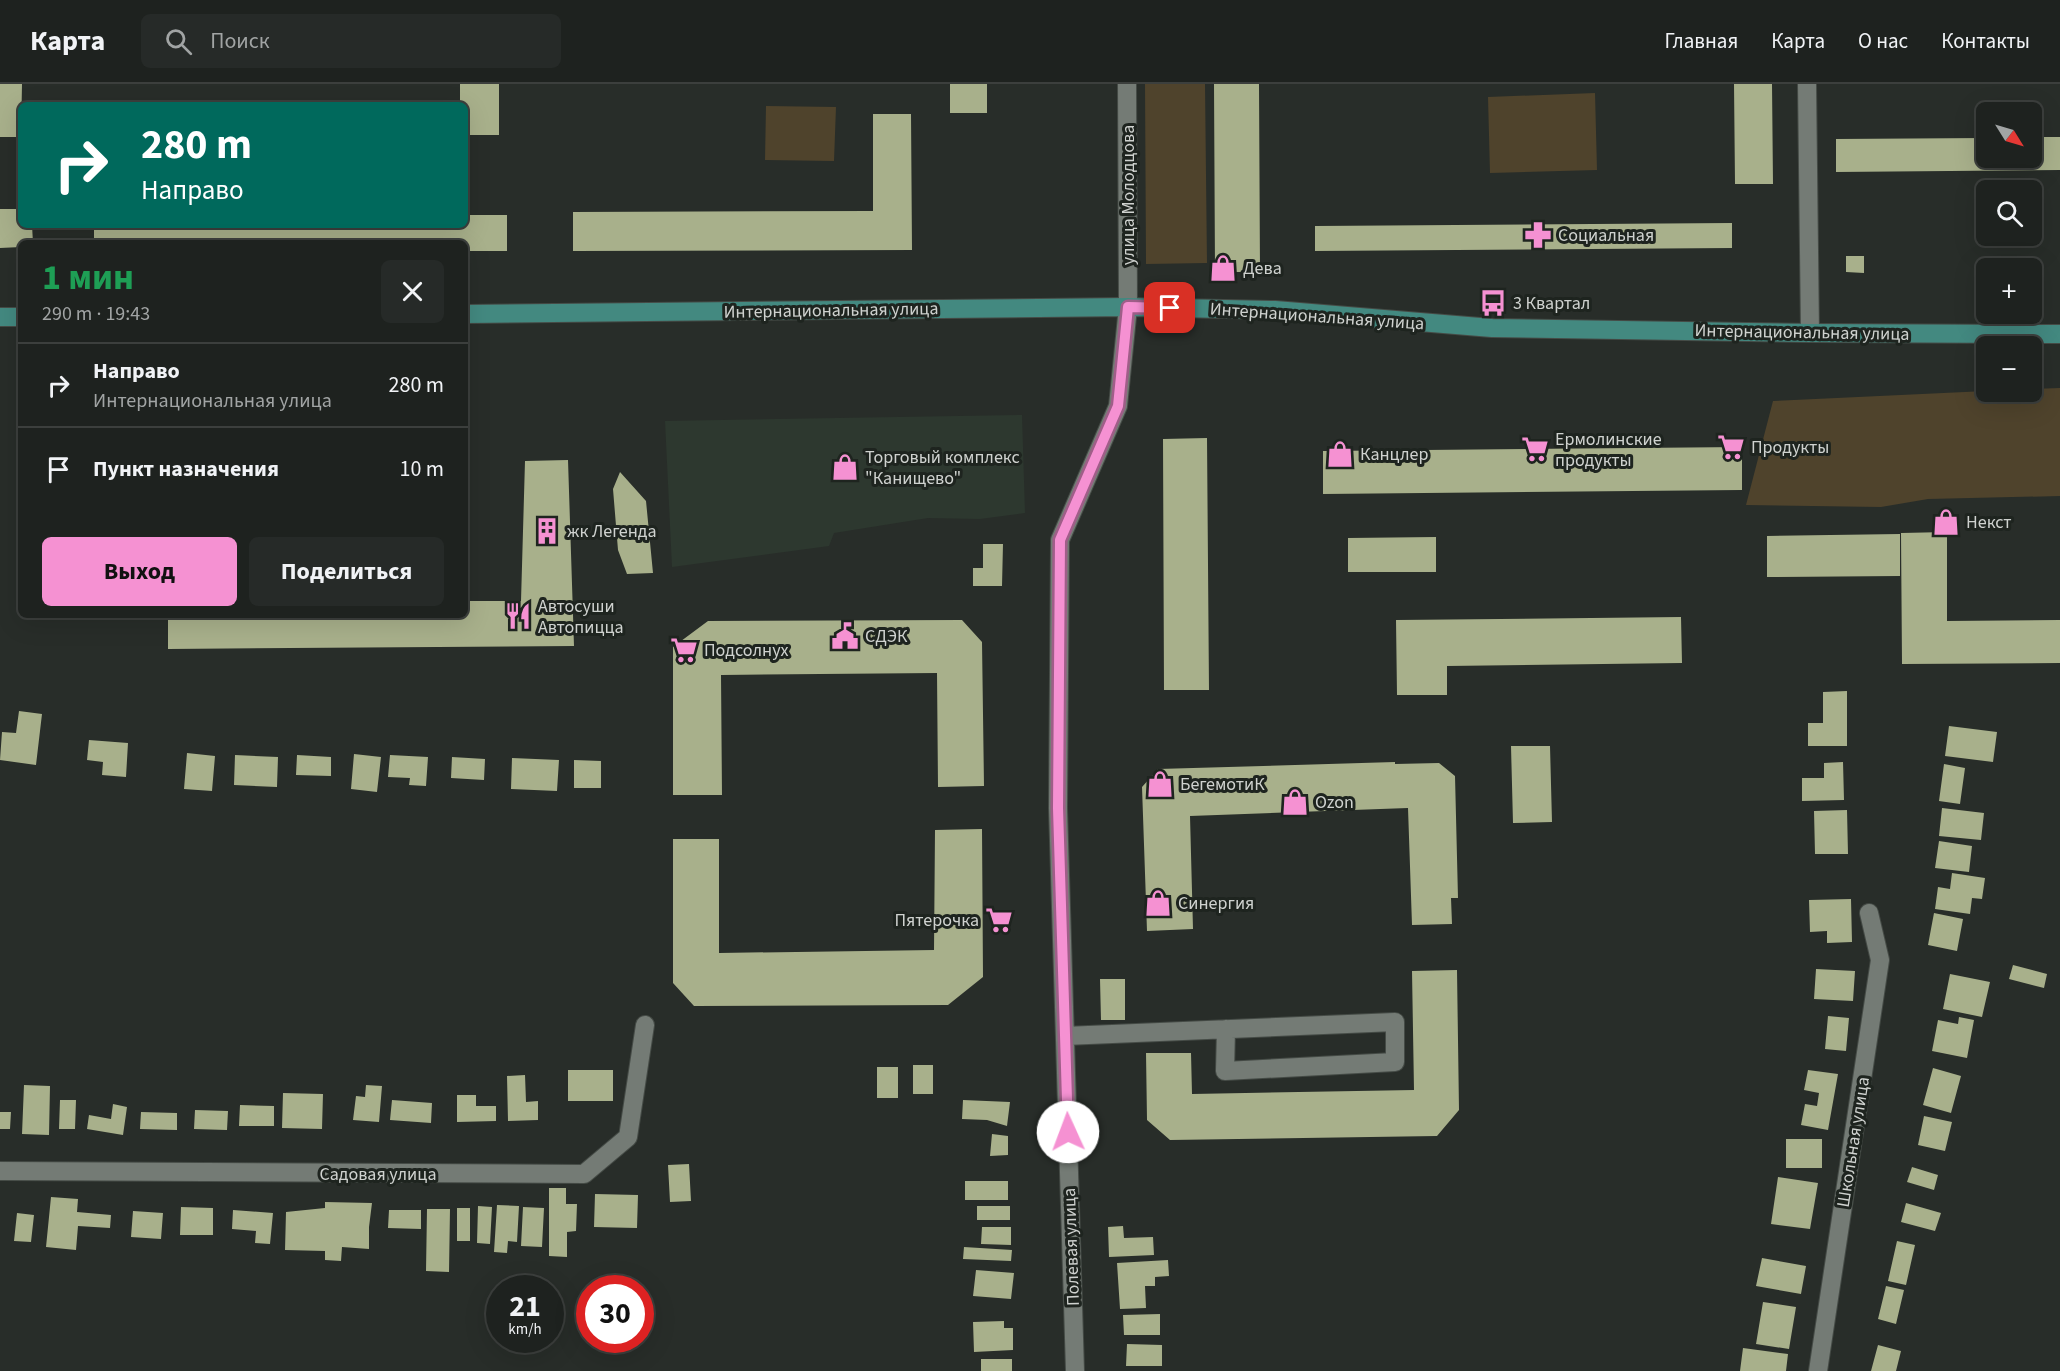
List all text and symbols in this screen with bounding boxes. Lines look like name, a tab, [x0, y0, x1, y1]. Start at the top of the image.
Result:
search box	[141, 14, 561, 68]
text: Карта	[30, 21, 105, 61]
icon: search	[162, 25, 195, 58]
text: Поиск	[210, 25, 270, 57]
text: Главная	[1665, 26, 1738, 56]
text: Карта	[1771, 26, 1825, 56]
text: О нас	[1858, 26, 1908, 56]
text: Контакты	[1941, 26, 2030, 56]
north arrow	[1976, 102, 2042, 168]
map controls	[1976, 102, 2042, 402]
text: 280 m	[141, 115, 252, 175]
street label: улица Молодцова	[1116, 125, 1141, 265]
icon: right	[42, 126, 120, 204]
text: Направо	[141, 171, 244, 210]
button: search	[1976, 180, 2042, 246]
pharmacy icon: Социальная	[1523, 220, 1553, 250]
place label: Социальная	[1558, 223, 1654, 248]
text: 1 мин	[42, 252, 134, 303]
shop icon: Дева	[1208, 253, 1238, 283]
place label: Дева	[1243, 256, 1282, 281]
button: +	[1976, 258, 2042, 324]
button: close	[381, 260, 444, 323]
pin	[1144, 282, 1195, 333]
bus stop icon: 3 Квартал	[1478, 288, 1508, 318]
icon: arrive	[1153, 291, 1186, 324]
place label: 3 Квартал	[1513, 291, 1590, 316]
street label: Интернациональная улица	[723, 296, 939, 325]
street label: Интернациональная улица	[1209, 297, 1425, 336]
text: 290 m · 19:43	[42, 300, 150, 328]
street label: Интернациональная улица	[1694, 318, 1910, 347]
button: −	[1976, 336, 2042, 402]
text: Направо	[93, 355, 180, 387]
icon: right	[42, 369, 75, 402]
text: 280 m	[389, 369, 444, 401]
text: Интернациональная улица	[93, 387, 332, 415]
place label: Ермолинские продукты	[1555, 427, 1662, 473]
supermarket icon: Продукты	[1716, 432, 1746, 462]
supermarket icon: Ермолинские продукты	[1520, 434, 1550, 464]
place label: Продукты	[1751, 435, 1829, 460]
shop icon: Канцлер	[1325, 439, 1355, 469]
place label: Канцлер	[1360, 442, 1428, 467]
place label: Торговый комплекс "Канищево"	[865, 445, 1020, 491]
shop icon: Торговый комплекс "Канищево"	[830, 452, 860, 482]
icon: arrive	[42, 453, 75, 486]
text: Пункт назначения	[93, 453, 279, 485]
text: 10 m	[399, 453, 444, 485]
shop icon: Некст	[1931, 507, 1961, 537]
place label: Некст	[1966, 510, 2012, 535]
building icon: жк Легенда	[532, 516, 562, 546]
place label: жк Легенда	[567, 519, 657, 544]
button: Выход	[42, 537, 237, 606]
button: Поделиться	[249, 537, 444, 606]
place label: Автосуши Автопицца	[538, 594, 624, 640]
restaurant icon: Автосуши Автопицца	[503, 601, 533, 631]
public building icon: СДЭК	[830, 621, 860, 651]
place label: СДЭК	[865, 624, 908, 649]
supermarket icon: Подсолнух	[669, 635, 699, 665]
place label: Подсолнух	[704, 638, 788, 663]
shop icon: БегемотиК	[1145, 769, 1175, 799]
place label: БегемотиК	[1180, 772, 1265, 797]
shop icon: Ozon	[1280, 787, 1310, 817]
place label: Ozon	[1315, 790, 1354, 815]
shop icon: Синергия	[1143, 888, 1173, 918]
place label: Синергия	[1178, 891, 1254, 916]
supermarket icon: Пятерочка	[984, 905, 1014, 935]
place label: Пятерочка	[894, 908, 979, 933]
street label: Школьная улица	[1831, 1075, 1876, 1209]
position arrow	[1036, 1100, 1100, 1164]
street label: Садовая улица	[320, 1162, 436, 1187]
street label: Полевая улица	[1057, 1188, 1086, 1306]
speed limit sign: 30	[576, 1275, 654, 1353]
text: 21	[509, 1285, 541, 1328]
text: km/h	[508, 1319, 542, 1340]

